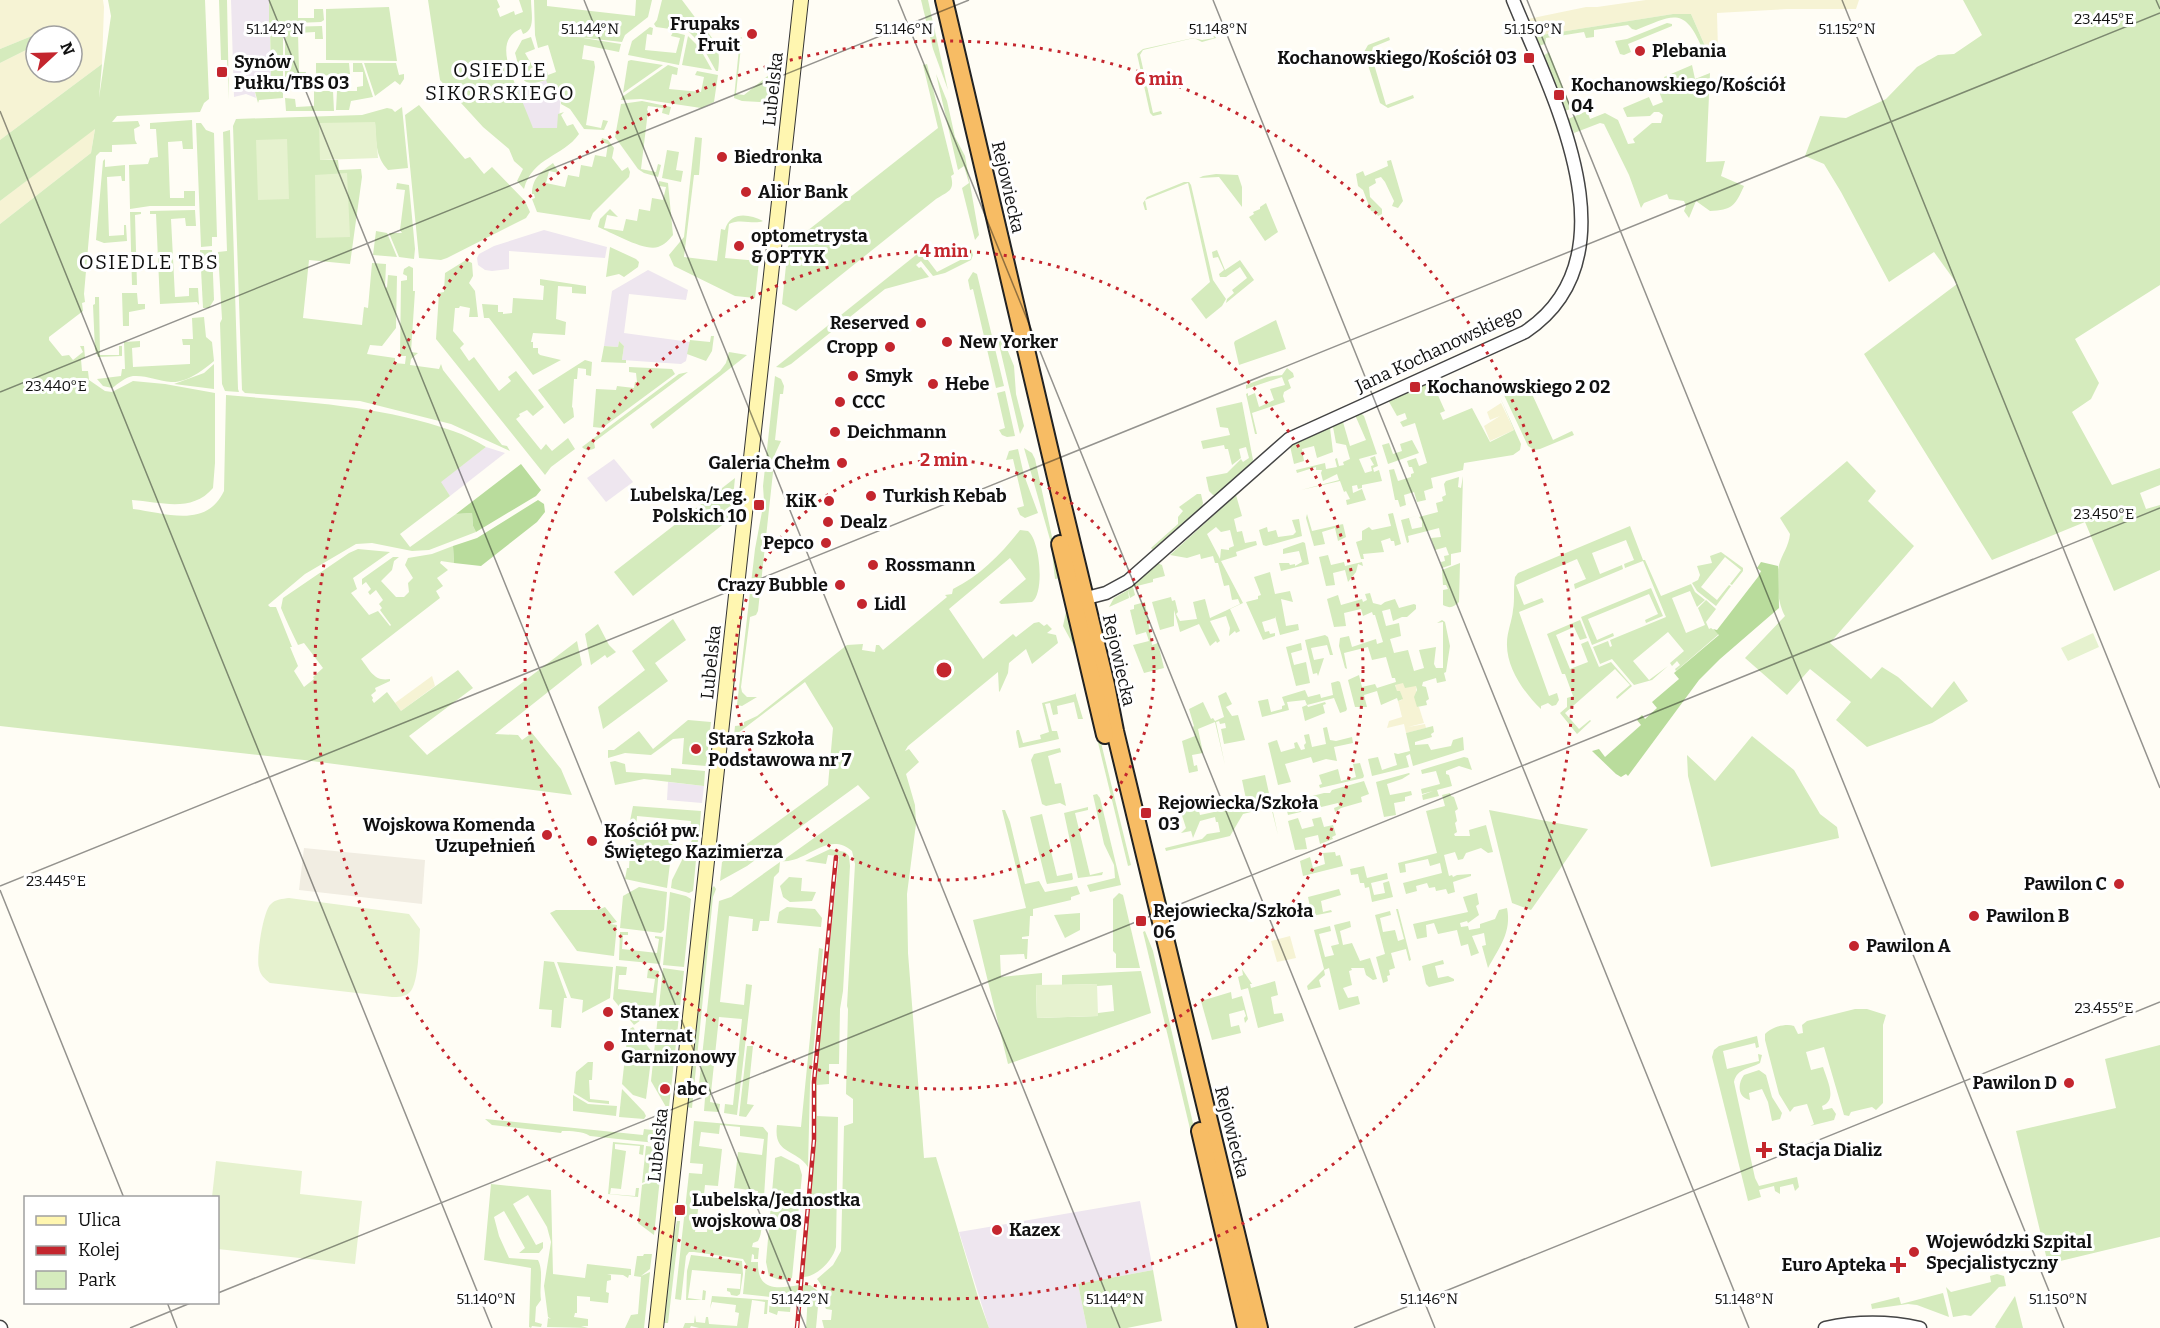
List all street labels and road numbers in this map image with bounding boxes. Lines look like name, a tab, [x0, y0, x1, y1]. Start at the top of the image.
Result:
street label: Lubelska	[758, 51, 788, 127]
street label: Rejowiecka	[987, 139, 1029, 235]
street label: Jana Kochanowskiego	[1351, 301, 1526, 398]
street label: Rejowiecka	[1098, 612, 1140, 708]
street label: Lubelska	[696, 624, 726, 700]
street label: Rejowiecka	[1210, 1084, 1254, 1180]
street label: Lubelska	[643, 1107, 673, 1183]

